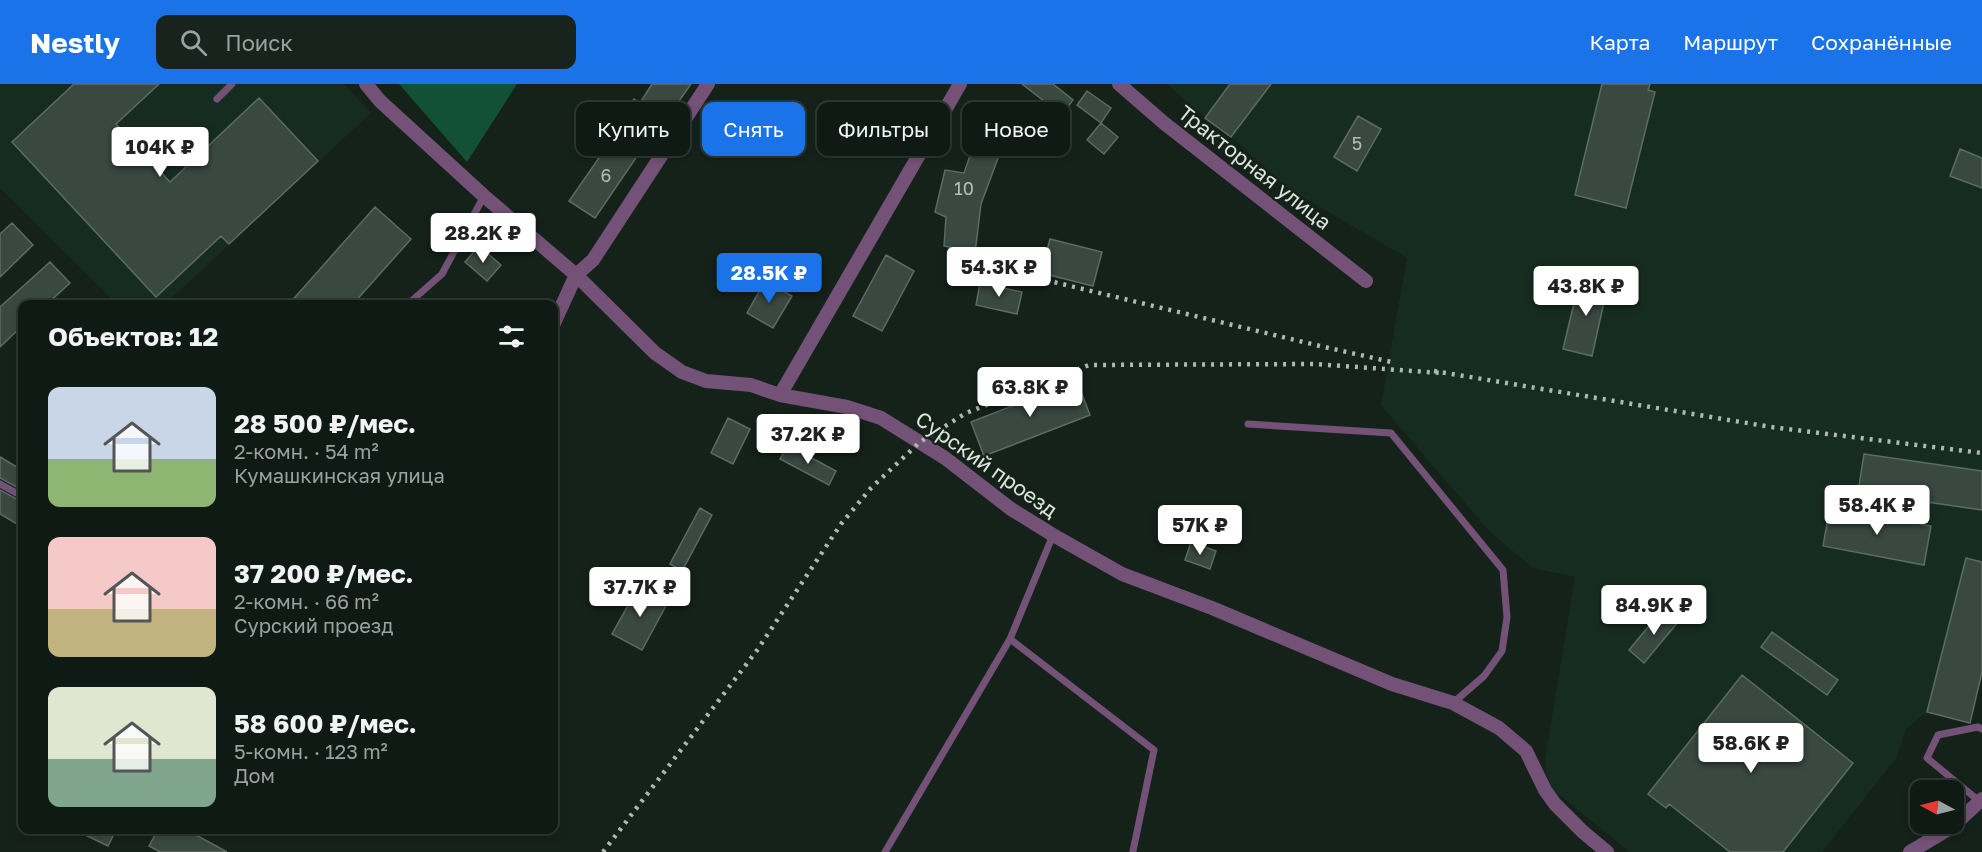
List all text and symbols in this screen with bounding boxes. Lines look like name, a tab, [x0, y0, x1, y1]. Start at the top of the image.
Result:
search box	[156, 15, 576, 69]
text: Nestly	[30, 26, 120, 59]
icon: search	[177, 26, 210, 59]
text: Поиск	[225, 29, 293, 56]
text: Карта	[1589, 29, 1650, 55]
text: Маршрут	[1683, 29, 1778, 55]
text: Сохранённые	[1811, 29, 1952, 55]
street label: Тракторная улица	[1173, 99, 1337, 235]
chip: Купить	[576, 102, 690, 156]
chip: Снять	[702, 102, 805, 156]
chip: Фильтры	[817, 102, 950, 156]
chip: Новое	[962, 102, 1070, 156]
pin: 104K ₽	[111, 127, 209, 178]
house number: 5	[1352, 132, 1362, 154]
text: 104K ₽	[126, 134, 194, 158]
house number: 6	[601, 164, 611, 186]
house number: 10	[954, 177, 974, 199]
pin: 28.2K ₽	[428, 213, 538, 264]
text: 28.2K ₽	[445, 220, 521, 244]
pin: 54.3K ₽	[944, 247, 1054, 298]
pin: 28.5K ₽	[714, 253, 824, 304]
text: 54.3K ₽	[961, 254, 1037, 278]
text: 28.5K ₽	[731, 260, 807, 284]
pin: 43.8K ₽	[1531, 266, 1641, 317]
text: 43.8K ₽	[1548, 273, 1624, 297]
icon: filters	[495, 320, 528, 353]
text: Объектов: 12	[48, 321, 218, 352]
pin: 63.8K ₽	[975, 367, 1085, 418]
text: 63.8K ₽	[991, 374, 1069, 398]
street label: Сурский проезд	[911, 405, 1063, 523]
text: 28 500 ₽/мес.	[234, 408, 416, 439]
icon: home	[96, 411, 168, 483]
pin: 37.2K ₽	[753, 414, 863, 465]
text: 37.2K ₽	[771, 421, 845, 445]
text: 2-комн. · 54 m²	[234, 439, 379, 463]
text: Кумашкинская улица	[234, 463, 445, 487]
pin: 58.4K ₽	[1822, 485, 1932, 536]
text: 58.4K ₽	[1839, 492, 1915, 516]
pin: 57K ₽	[1158, 505, 1242, 556]
text: 57K ₽	[1172, 512, 1228, 536]
text: 37 200 ₽/мес.	[234, 558, 414, 589]
icon: home	[96, 561, 168, 633]
pin: 37.7K ₽	[585, 567, 695, 618]
text: 37.7K ₽	[603, 574, 677, 598]
pin: 84.9K ₽	[1599, 585, 1709, 636]
text: 2-комн. · 66 m²	[234, 589, 379, 613]
text: 84.9K ₽	[1615, 592, 1693, 616]
text: Сурский проезд	[234, 613, 393, 637]
text: 58 600 ₽/мес.	[234, 708, 417, 739]
icon: home	[96, 711, 168, 783]
pin: 58.6K ₽	[1696, 723, 1806, 774]
text: 58.6K ₽	[1712, 730, 1790, 754]
text: 5-комн. · 123 m²	[234, 739, 388, 763]
text: Дом	[234, 763, 275, 787]
north arrow	[1910, 780, 1964, 834]
map controls	[1910, 780, 1964, 834]

